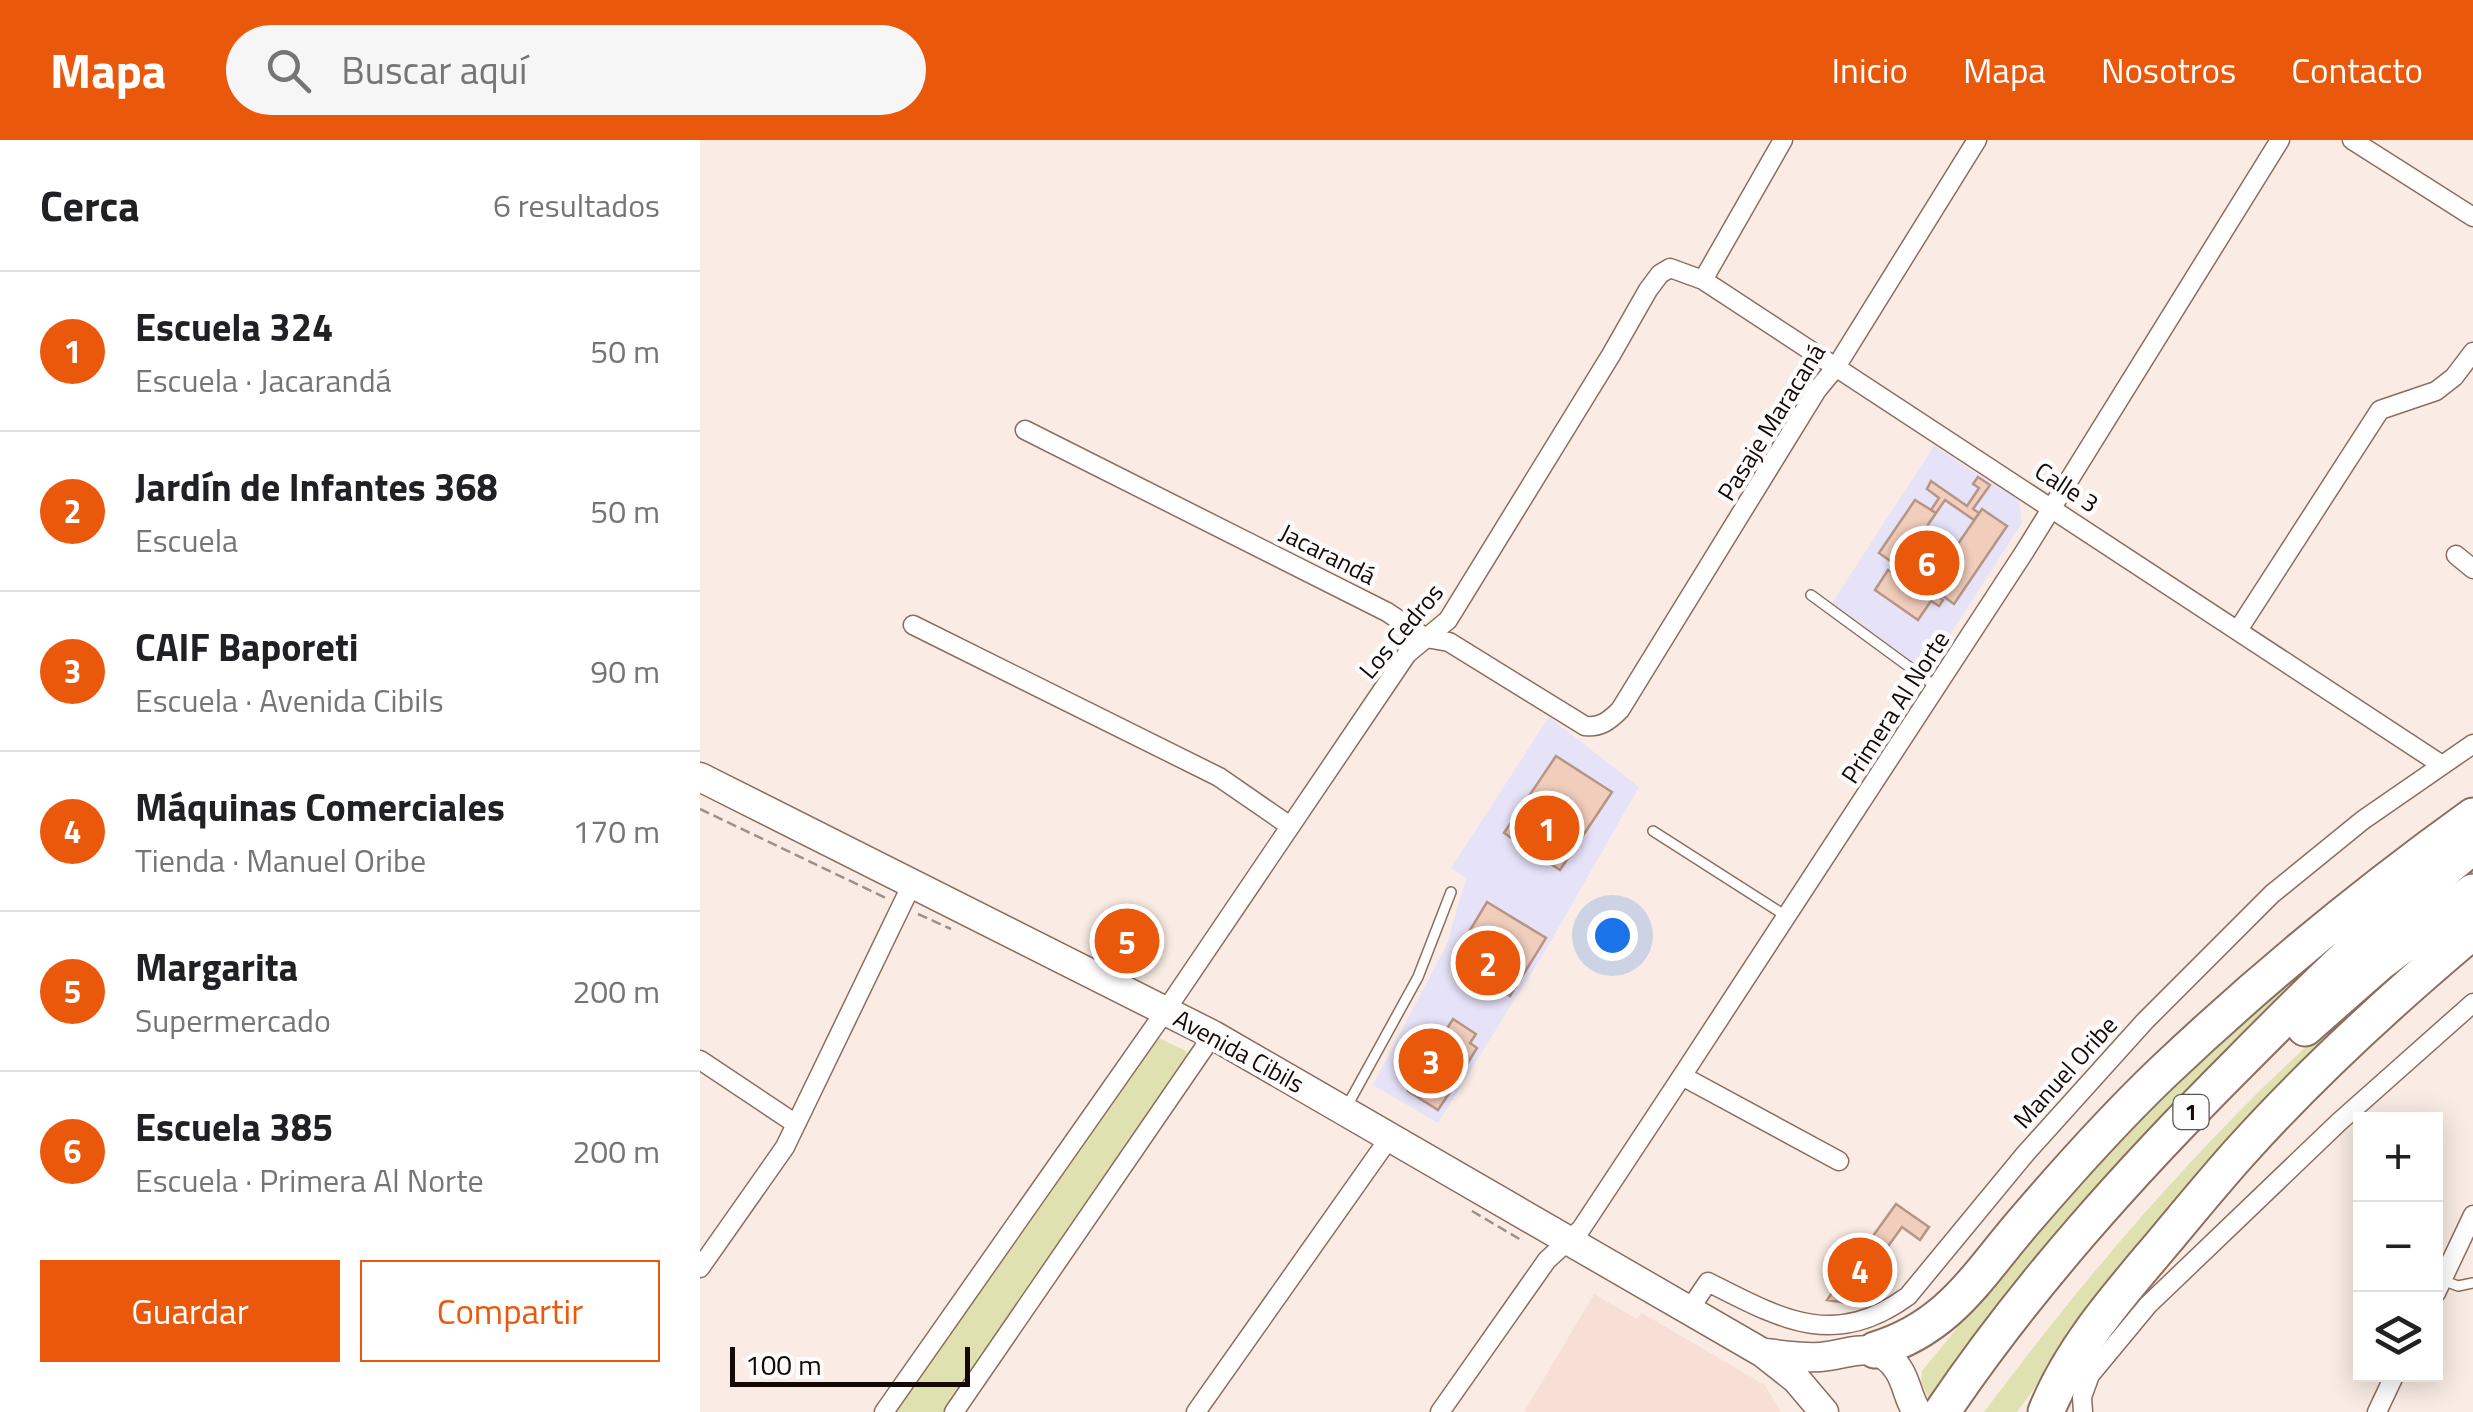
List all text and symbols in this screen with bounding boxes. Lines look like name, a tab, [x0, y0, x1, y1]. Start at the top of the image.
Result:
search box	[226, 25, 926, 115]
text: Mapa	[50, 34, 166, 107]
text: Buscar aquí	[341, 41, 527, 99]
icon: search	[261, 43, 316, 98]
text: Inicio	[1831, 43, 1908, 97]
text: Mapa	[1963, 43, 2046, 97]
text: Nosotros	[2101, 43, 2236, 97]
text: Contacto	[2291, 43, 2423, 97]
text: Cerca	[40, 173, 140, 237]
text: 6 resultados	[493, 181, 660, 229]
text: Escuela 324	[135, 298, 333, 356]
text: 1	[64, 327, 81, 375]
text: 50 m	[590, 327, 660, 375]
street label: Pasaje Maracaná	[1707, 336, 1835, 508]
text: Escuela · Jacarandá	[135, 356, 392, 404]
street label: Calle 3	[2027, 452, 2107, 522]
text: Jardín de Infantes 368	[135, 458, 498, 516]
text: 2	[64, 487, 81, 535]
text: 50 m	[590, 487, 660, 535]
street label: Jacarandá	[1273, 514, 1383, 595]
text: Escuela	[135, 516, 238, 564]
pin: 6	[1894, 526, 1960, 600]
street label: Los Cedros	[1350, 575, 1452, 687]
text: CAIF Baporeti	[135, 618, 359, 676]
street label: Primera Al Norte	[1831, 623, 1959, 791]
text: 3	[64, 647, 81, 695]
text: 90 m	[590, 647, 660, 695]
text: Escuela · Avenida Cibils	[135, 676, 444, 724]
text: Máquinas Comerciales	[135, 778, 505, 836]
pin: 1	[1514, 790, 1580, 866]
text: 4	[64, 807, 81, 855]
text: 170 m	[572, 807, 660, 855]
text: Tienda · Manuel Oribe	[135, 836, 426, 884]
pin: 5	[1094, 904, 1160, 978]
your location	[1587, 910, 1638, 961]
pin: 2	[1456, 926, 1520, 1000]
text: Margarita	[135, 938, 298, 996]
text: 5	[64, 967, 81, 1015]
text: 200 m	[572, 967, 660, 1015]
text: Supermercado	[135, 996, 331, 1044]
street label: Avenida Cibils	[1167, 999, 1311, 1103]
street label: Manuel Oribe	[2004, 1007, 2126, 1137]
pin: 3	[1398, 1024, 1464, 1098]
road number: 1	[2174, 1095, 2208, 1129]
text: Escuela 385	[135, 1098, 333, 1156]
map controls	[2353, 1112, 2443, 1382]
button: +	[2353, 1112, 2443, 1202]
text: 6	[64, 1127, 81, 1175]
text: 200 m	[572, 1127, 660, 1175]
text: Escuela · Primera Al Norte	[135, 1156, 484, 1204]
button: −	[2353, 1202, 2443, 1292]
pin: 4	[1828, 1232, 1892, 1308]
button: Guardar	[40, 1260, 340, 1362]
button: Compartir	[360, 1260, 660, 1362]
button: layers	[2353, 1292, 2443, 1382]
scale bar	[730, 1342, 970, 1386]
text: 100 m	[745, 1343, 822, 1386]

